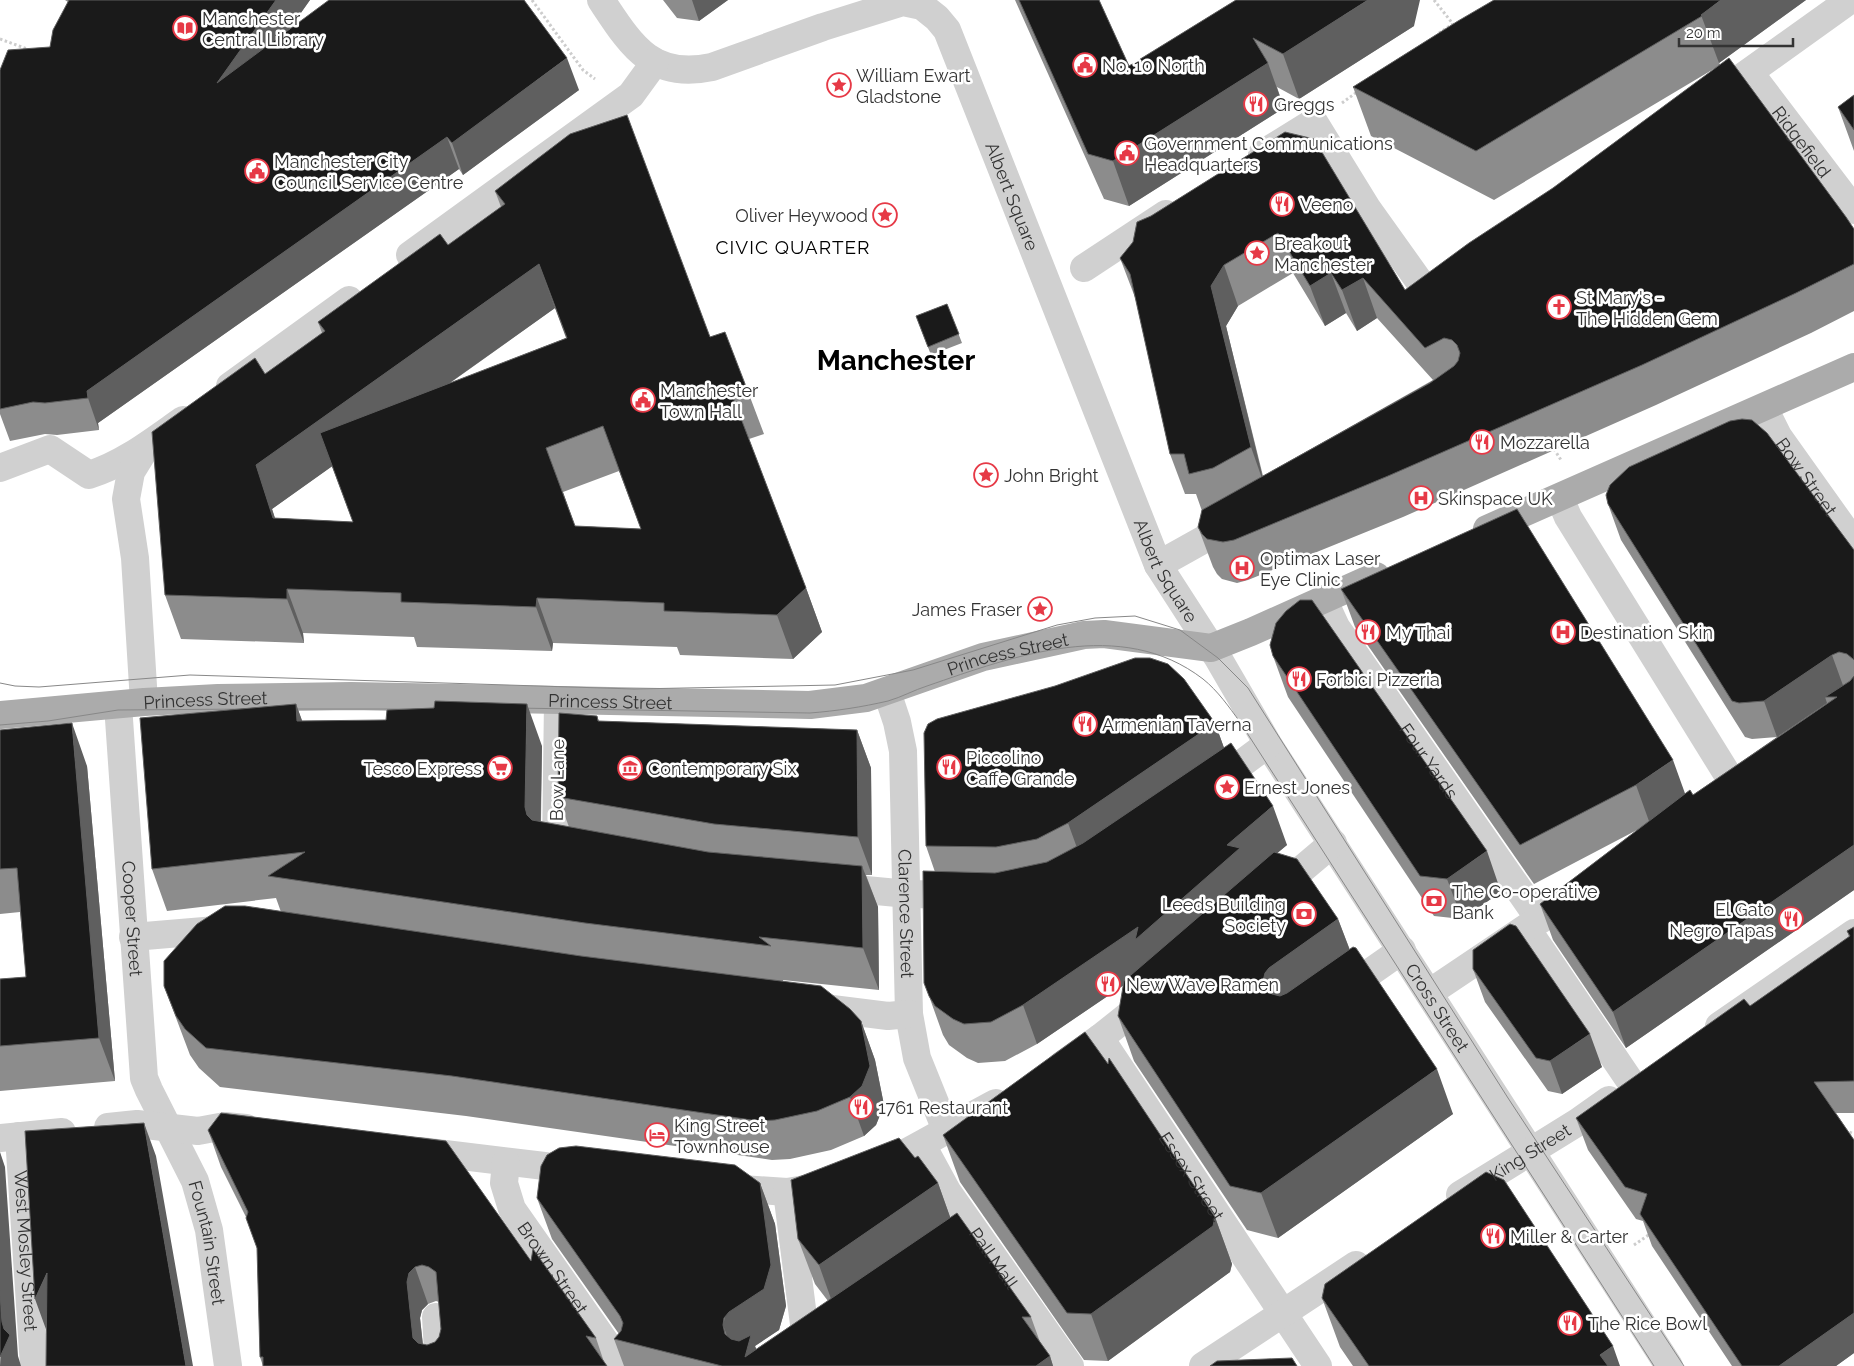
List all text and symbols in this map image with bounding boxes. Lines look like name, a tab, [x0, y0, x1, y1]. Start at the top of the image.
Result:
place label: Manchester Central Library	[202, 8, 324, 50]
library icon: Manchester Central Library	[172, 15, 198, 41]
scale bar	[1679, 15, 1793, 47]
text: 20 m	[1686, 24, 1721, 42]
public building icon: No. 10 North	[1072, 52, 1098, 78]
place label: No. 10 North	[1102, 55, 1205, 76]
place label: William Ewart Gladstone	[856, 65, 971, 107]
place icon: William Ewart Gladstone	[826, 72, 852, 98]
restaurant icon: Greggs	[1243, 91, 1269, 117]
place label: Greggs	[1274, 94, 1335, 115]
street label: Ridgefield	[1768, 102, 1836, 181]
place label: Government Communications Headquarters	[1144, 133, 1393, 175]
street label: Albert Square	[982, 139, 1044, 254]
public building icon: Government Communications Headquarters	[1114, 140, 1140, 166]
place label: Manchester City Council Service Centre	[274, 151, 464, 193]
public building icon: Manchester City Council Service Centre	[244, 158, 270, 184]
restaurant icon: Veeno	[1269, 191, 1295, 217]
place label: Veeno	[1300, 194, 1354, 215]
place icon: Oliver Heywood	[872, 202, 898, 228]
place label: Oliver Heywood	[735, 205, 868, 226]
place label: Breakout Manchester	[1274, 233, 1373, 275]
district label: CIVIC QUARTER	[716, 236, 870, 258]
place icon: Breakout Manchester	[1244, 240, 1270, 266]
place label: St Mary's - The Hidden Gem	[1576, 287, 1718, 329]
church icon: St Mary's - The Hidden Gem	[1546, 294, 1572, 320]
district label: Manchester	[817, 344, 975, 377]
place label: Manchester Town Hall	[660, 380, 759, 422]
public building icon: Manchester Town Hall	[630, 387, 656, 413]
restaurant icon: Mozzarella	[1469, 429, 1495, 455]
place label: Mozzarella	[1500, 432, 1590, 453]
street label: Bow Street	[1772, 433, 1842, 520]
place icon: John Bright	[973, 462, 999, 488]
place label: John Bright	[1004, 465, 1099, 486]
hospital icon: Skinspace UK	[1408, 485, 1434, 511]
place label: Skinspace UK	[1438, 488, 1553, 509]
street label: Albert Square	[1130, 516, 1203, 626]
place label: Optimax Laser Eye Clinic	[1260, 548, 1381, 590]
hospital icon: Optimax Laser Eye Clinic	[1229, 555, 1255, 581]
place icon: James Fraser	[1027, 596, 1053, 622]
place label: James Fraser	[912, 599, 1023, 620]
restaurant icon: My Thai	[1355, 619, 1381, 645]
hospital icon: Destination Skin	[1550, 619, 1576, 645]
place label: My Thai	[1386, 622, 1450, 643]
place label: Destination Skin	[1580, 622, 1713, 643]
street label: Princess Street	[944, 628, 1070, 679]
restaurant icon: Forbici Pizzeria	[1286, 666, 1312, 692]
place label: Forbici Pizzeria	[1316, 669, 1440, 690]
street label: Princess Street	[143, 687, 268, 713]
street label: Princess Street	[548, 689, 673, 713]
restaurant icon: Armenian Taverna	[1072, 711, 1098, 737]
place label: Armenian Taverna	[1102, 714, 1251, 735]
street label: Four Yards	[1396, 719, 1463, 803]
street label: Bow Lane	[546, 738, 568, 821]
place label: Piccolino Caffe Grande	[966, 747, 1075, 789]
restaurant icon: Piccolino Caffe Grande	[936, 754, 962, 780]
supermarket icon: Tesco Express	[487, 755, 513, 781]
museum icon: Contemporary Six	[617, 755, 643, 781]
place label: Tesco Express	[364, 758, 482, 779]
place label: Contemporary Six	[648, 758, 796, 779]
place icon: Ernest Jones	[1214, 774, 1240, 800]
place label: Ernest Jones	[1244, 777, 1350, 798]
street label: Clarence Street	[895, 849, 919, 978]
street label: Cooper Street	[118, 860, 147, 977]
place label: The Co-operative Bank	[1452, 881, 1598, 923]
bank icon: The Co-operative Bank	[1421, 888, 1447, 914]
place label: Leeds Building Society	[1162, 894, 1286, 936]
place label: El Gato Negro Tapas	[1669, 899, 1774, 941]
bank icon: Leeds Building Society	[1291, 901, 1317, 927]
restaurant icon: El Gato Negro Tapas	[1778, 906, 1804, 932]
street label: Cross Street	[1402, 959, 1474, 1055]
restaurant icon: New Wave Ramen	[1095, 971, 1121, 997]
place label: New Wave Ramen	[1126, 974, 1279, 995]
restaurant icon: 1761 Restaurant	[848, 1094, 874, 1120]
place label: 1761 Restaurant	[878, 1097, 1008, 1118]
place label: King Street Townhouse	[674, 1115, 770, 1157]
street label: King Street	[1485, 1119, 1574, 1185]
hotel icon: King Street Townhouse	[644, 1122, 670, 1148]
street label: Essex Street	[1155, 1128, 1229, 1225]
street label: West Mosley Street	[11, 1169, 42, 1332]
street label: Fountain Street	[185, 1178, 230, 1306]
street label: Brown Street	[514, 1217, 593, 1318]
street label: Pall Mall	[965, 1223, 1023, 1293]
restaurant icon: Miller & Carter	[1480, 1223, 1506, 1249]
place label: Miller & Carter	[1510, 1226, 1629, 1247]
restaurant icon: The Rice Bowl	[1557, 1310, 1583, 1336]
place label: The Rice Bowl	[1588, 1313, 1707, 1334]

